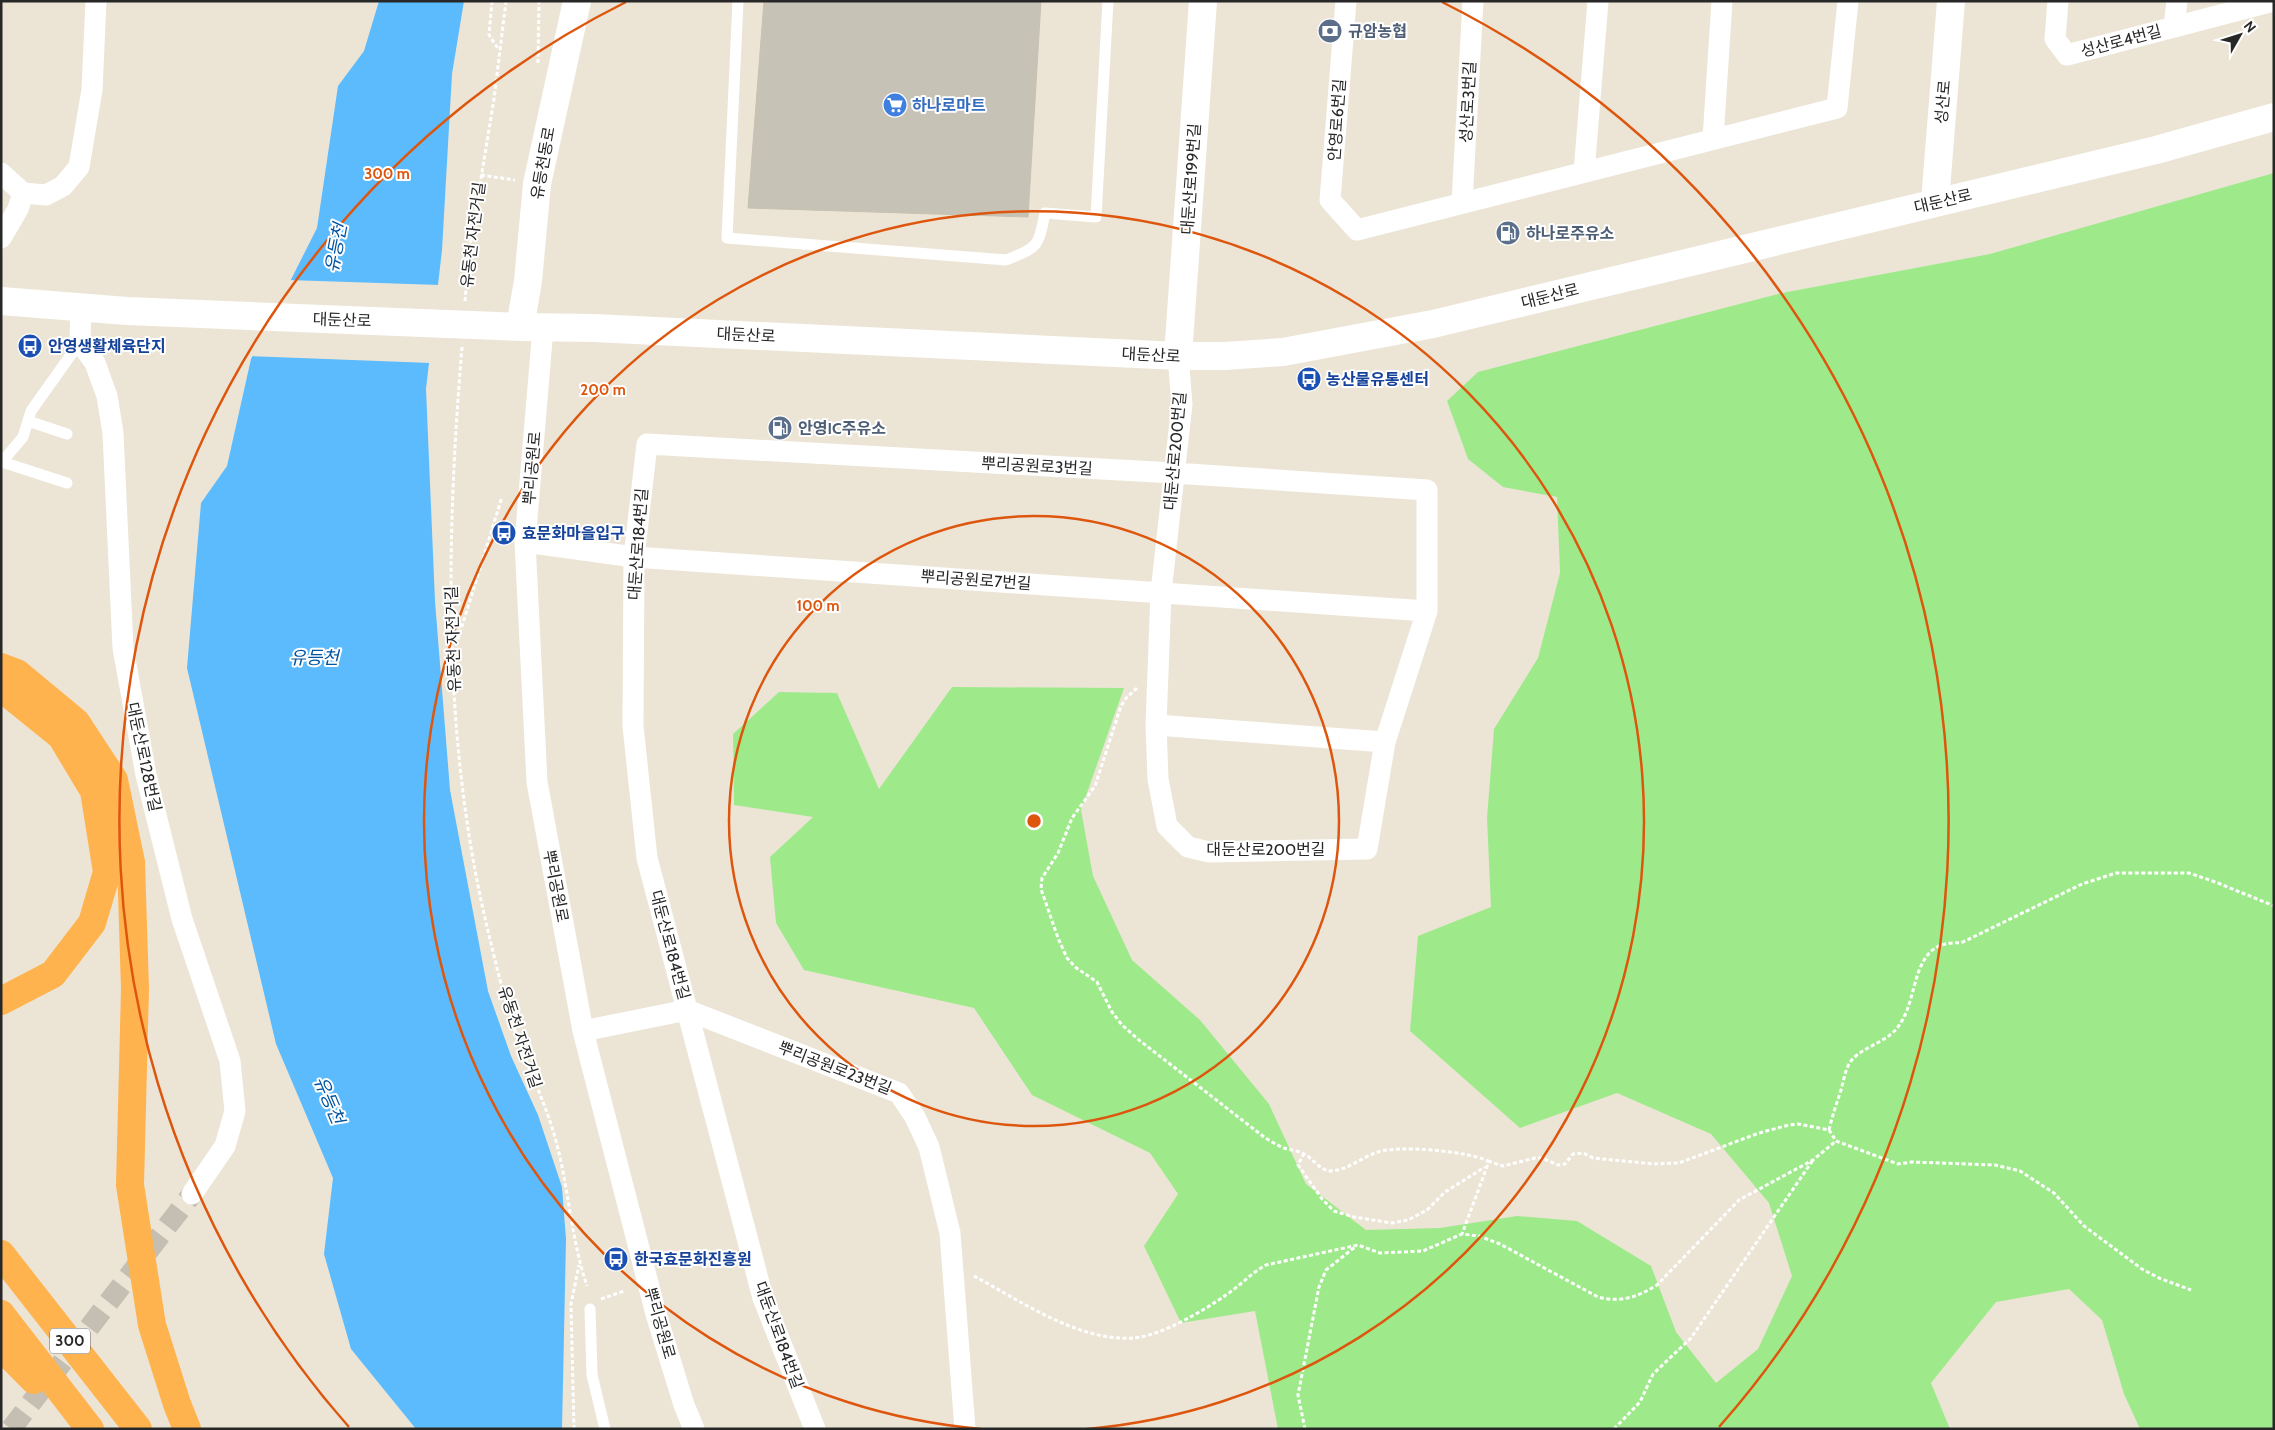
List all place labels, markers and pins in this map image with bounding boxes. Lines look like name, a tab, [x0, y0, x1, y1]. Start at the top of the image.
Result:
bank icon: 규암농협	[1317, 18, 1343, 44]
place label: 규암농협	[1348, 22, 1407, 41]
supermarket icon: 하나로마트	[882, 92, 908, 118]
place label: 하나로마트	[912, 96, 986, 115]
fuel station icon: 하나로주유소	[1495, 220, 1521, 246]
place label: 하나로주유소	[1526, 224, 1615, 243]
bus stop icon: 안영생활체육단지	[17, 333, 43, 359]
place label: 안영생활체육단지	[48, 337, 166, 356]
bus stop icon: 농산물유통센터	[1296, 366, 1322, 392]
place label: 농산물유통센터	[1326, 370, 1429, 389]
fuel station icon: 안영IC주유소	[767, 415, 793, 441]
place label: 안영IC주유소	[798, 419, 886, 438]
bus stop icon: 효문화마을입구	[491, 520, 517, 546]
place label: 효문화마을입구	[522, 524, 625, 543]
centre of rings	[1025, 812, 1043, 830]
bus stop icon: 한국효문화진흥원	[603, 1246, 629, 1272]
place label: 한국효문화진흥원	[634, 1250, 752, 1269]

